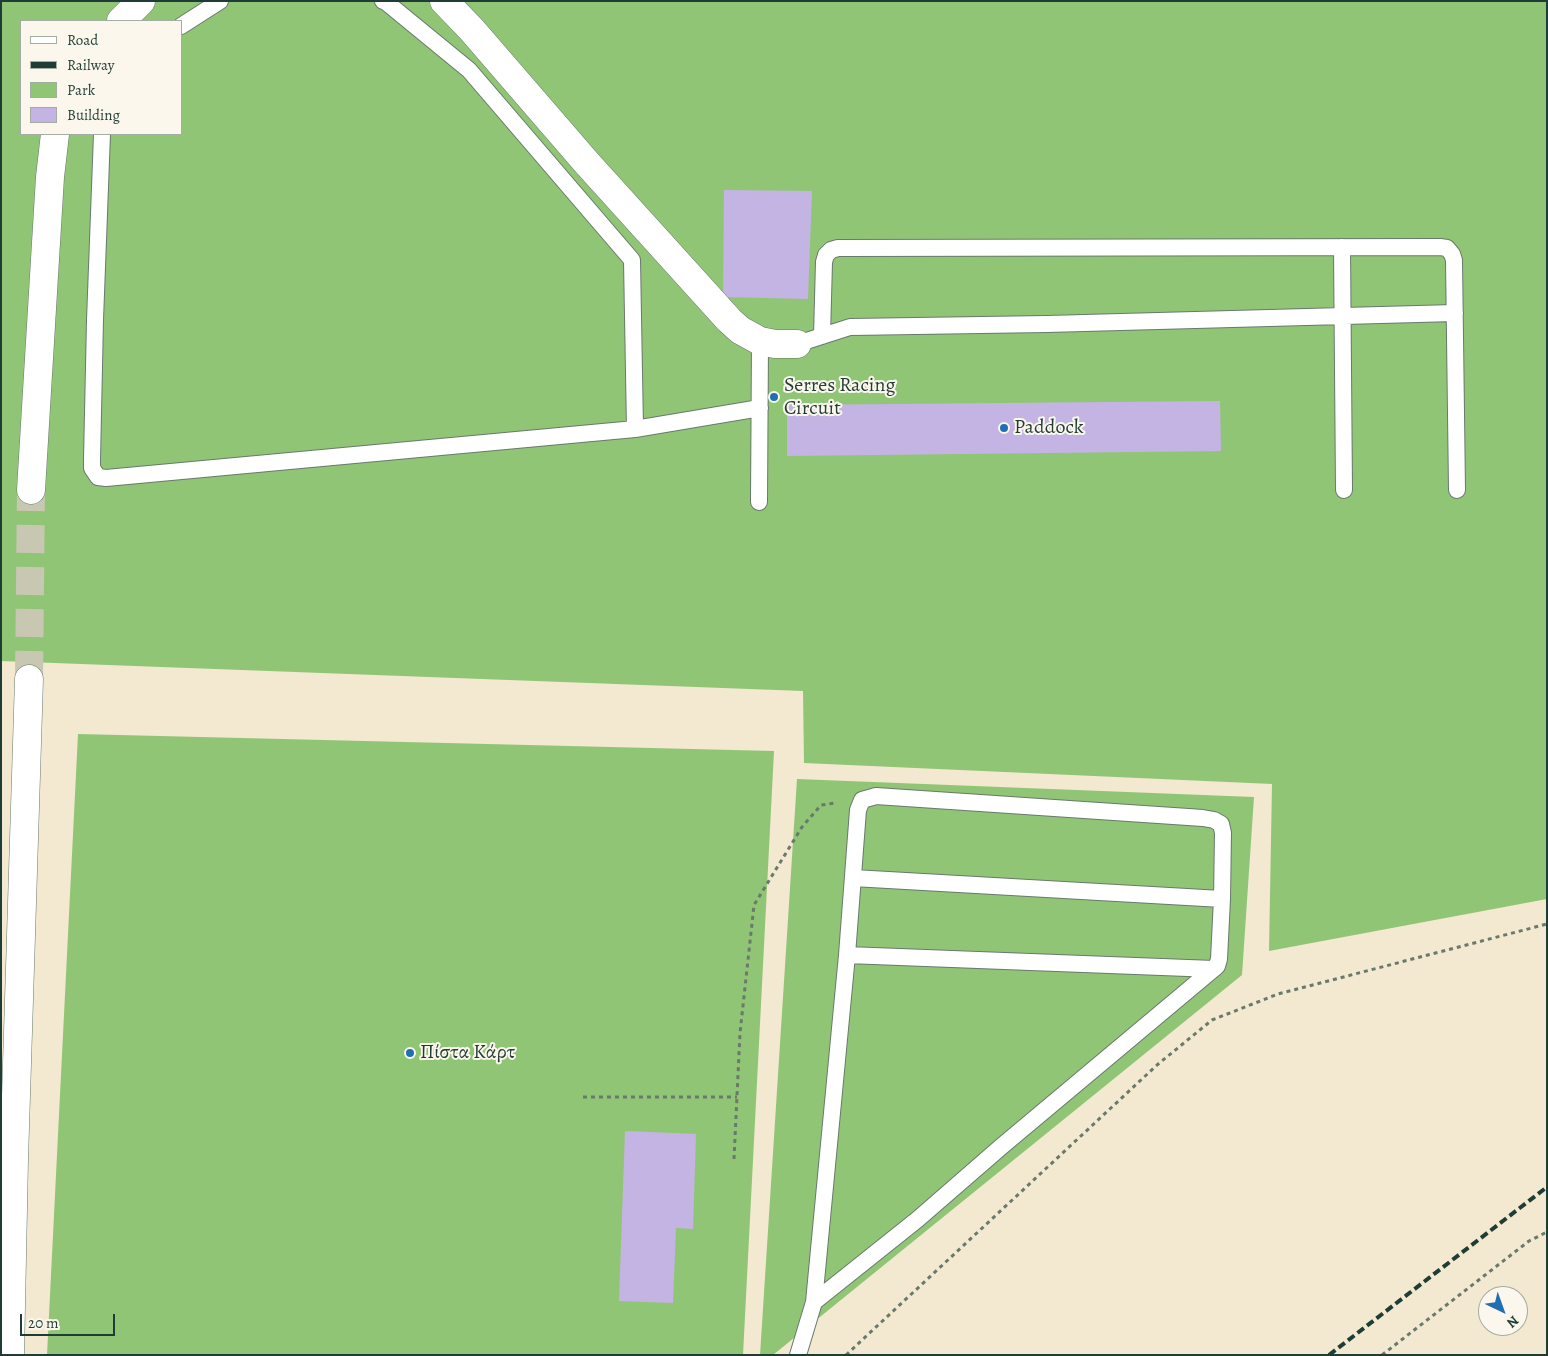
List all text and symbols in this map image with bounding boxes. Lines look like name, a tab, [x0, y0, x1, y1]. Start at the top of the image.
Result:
legend	[20, 20, 182, 135]
text: Road	[67, 30, 98, 50]
text: Railway	[67, 55, 114, 75]
text: Park	[67, 80, 95, 100]
text: Building	[67, 105, 120, 125]
place label: Serres Racing Circuit	[784, 374, 895, 421]
marker: Serres Racing Circuit	[768, 391, 780, 403]
place label: Paddock	[1014, 416, 1084, 440]
marker: Paddock	[998, 422, 1010, 434]
place label: Πίστα Κάρτ	[420, 1041, 515, 1065]
marker: Πίστα Κάρτ	[404, 1047, 416, 1059]
north arrow	[1478, 1286, 1528, 1336]
scale bar	[22, 1304, 118, 1336]
text: N	[1503, 1311, 1523, 1332]
text: 20 m	[28, 1313, 59, 1333]

